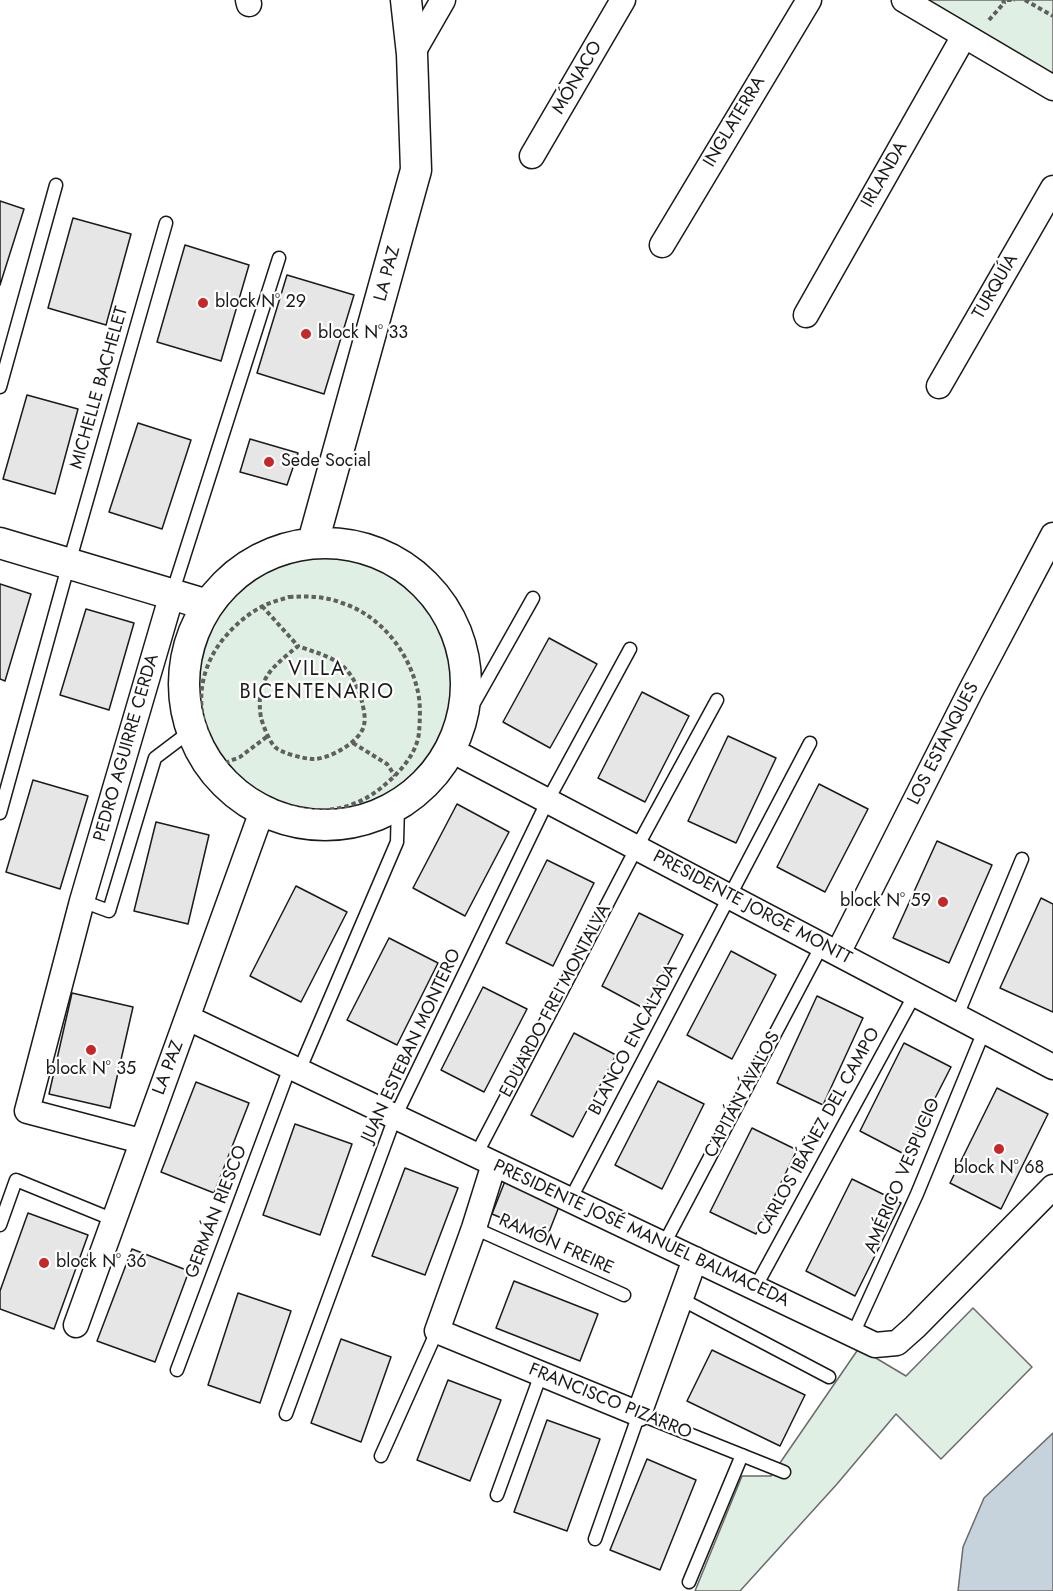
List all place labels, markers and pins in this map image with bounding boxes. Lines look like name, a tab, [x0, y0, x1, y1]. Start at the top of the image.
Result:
place label: block N° 29	[215, 292, 306, 314]
marker: block N° 29	[196, 296, 210, 310]
place label: block N° 33	[318, 323, 408, 345]
marker: block N° 33	[299, 327, 313, 341]
place label: Sede Social	[281, 451, 371, 473]
marker: Sede Social	[262, 455, 276, 469]
place label: block N° 59	[840, 891, 931, 913]
marker: block N° 59	[936, 895, 950, 909]
marker: block N° 35	[84, 1043, 98, 1057]
place label: block N° 35	[46, 1059, 136, 1081]
marker: block N° 68	[992, 1142, 1006, 1156]
place label: block N° 68	[954, 1158, 1044, 1180]
place label: block N° 36	[56, 1252, 147, 1274]
marker: block N° 36	[37, 1256, 51, 1270]

